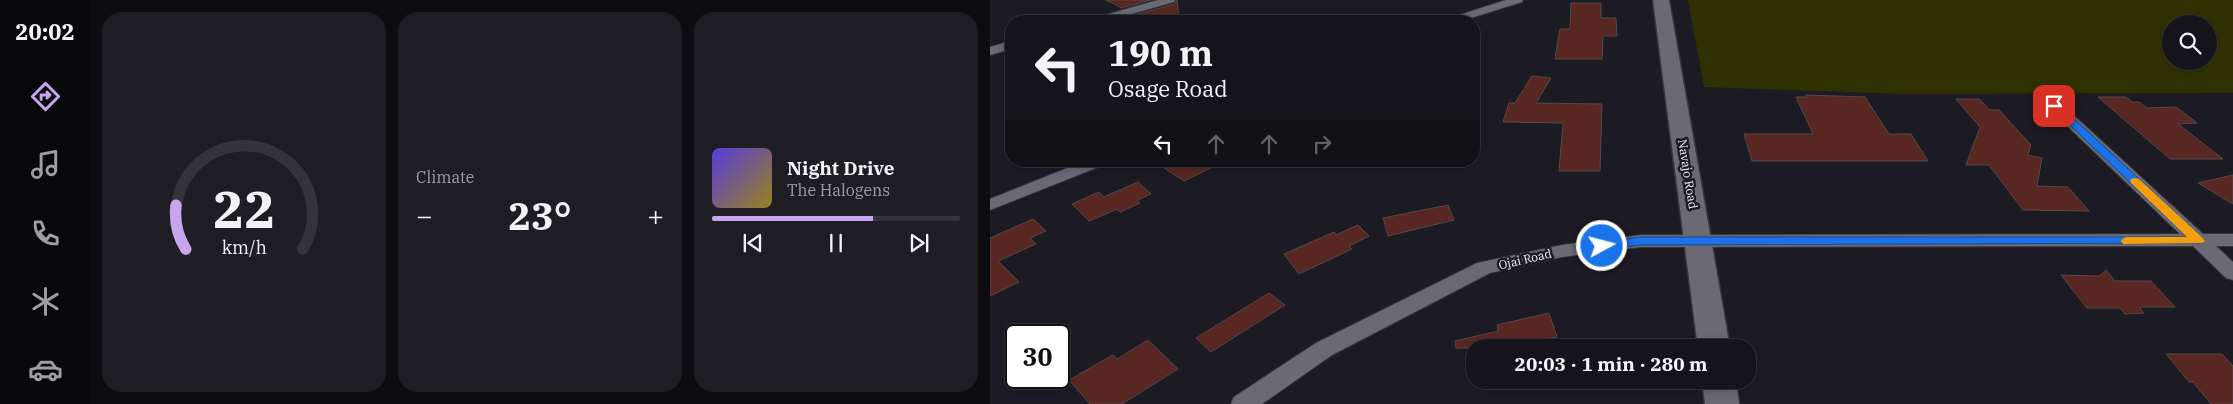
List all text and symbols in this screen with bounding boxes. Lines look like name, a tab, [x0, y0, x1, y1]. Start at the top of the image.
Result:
map controls	[2162, 15, 2217, 70]
button: search	[2162, 15, 2217, 70]
text: 20:02	[15, 17, 75, 46]
text: 190 m	[1108, 30, 1213, 76]
icon: left	[1025, 35, 1090, 100]
text: Osage Road	[1108, 74, 1228, 103]
icon: directions	[28, 79, 63, 114]
pin	[2033, 85, 2075, 127]
icon: arrive	[2040, 92, 2068, 120]
icon: left	[1149, 130, 1177, 158]
icon: ahead	[1202, 130, 1230, 158]
icon: ahead	[1255, 130, 1283, 158]
icon: right	[1308, 130, 1336, 158]
street label: Navajo Road	[1675, 138, 1701, 210]
icon: music	[28, 147, 63, 182]
text: Night Drive	[787, 156, 895, 180]
text: Climate	[416, 167, 474, 187]
text: 22	[213, 175, 275, 242]
text: The Halogens	[787, 180, 890, 200]
text: 23°	[508, 191, 572, 240]
text: −	[416, 197, 433, 234]
text: +	[647, 197, 664, 234]
icon: phone	[28, 216, 63, 251]
position arrow	[1575, 219, 1627, 271]
icon: previous	[739, 229, 767, 257]
icon: pause	[822, 229, 850, 257]
icon: next	[905, 229, 933, 257]
text: km/h	[221, 236, 267, 259]
street label: Ojai Road	[1497, 246, 1553, 272]
icon: climate	[28, 284, 63, 319]
speed limit sign: 30	[1005, 324, 1070, 389]
icon: car	[28, 352, 63, 387]
text: 20:03 · 1 min · 280 m	[1515, 352, 1707, 376]

